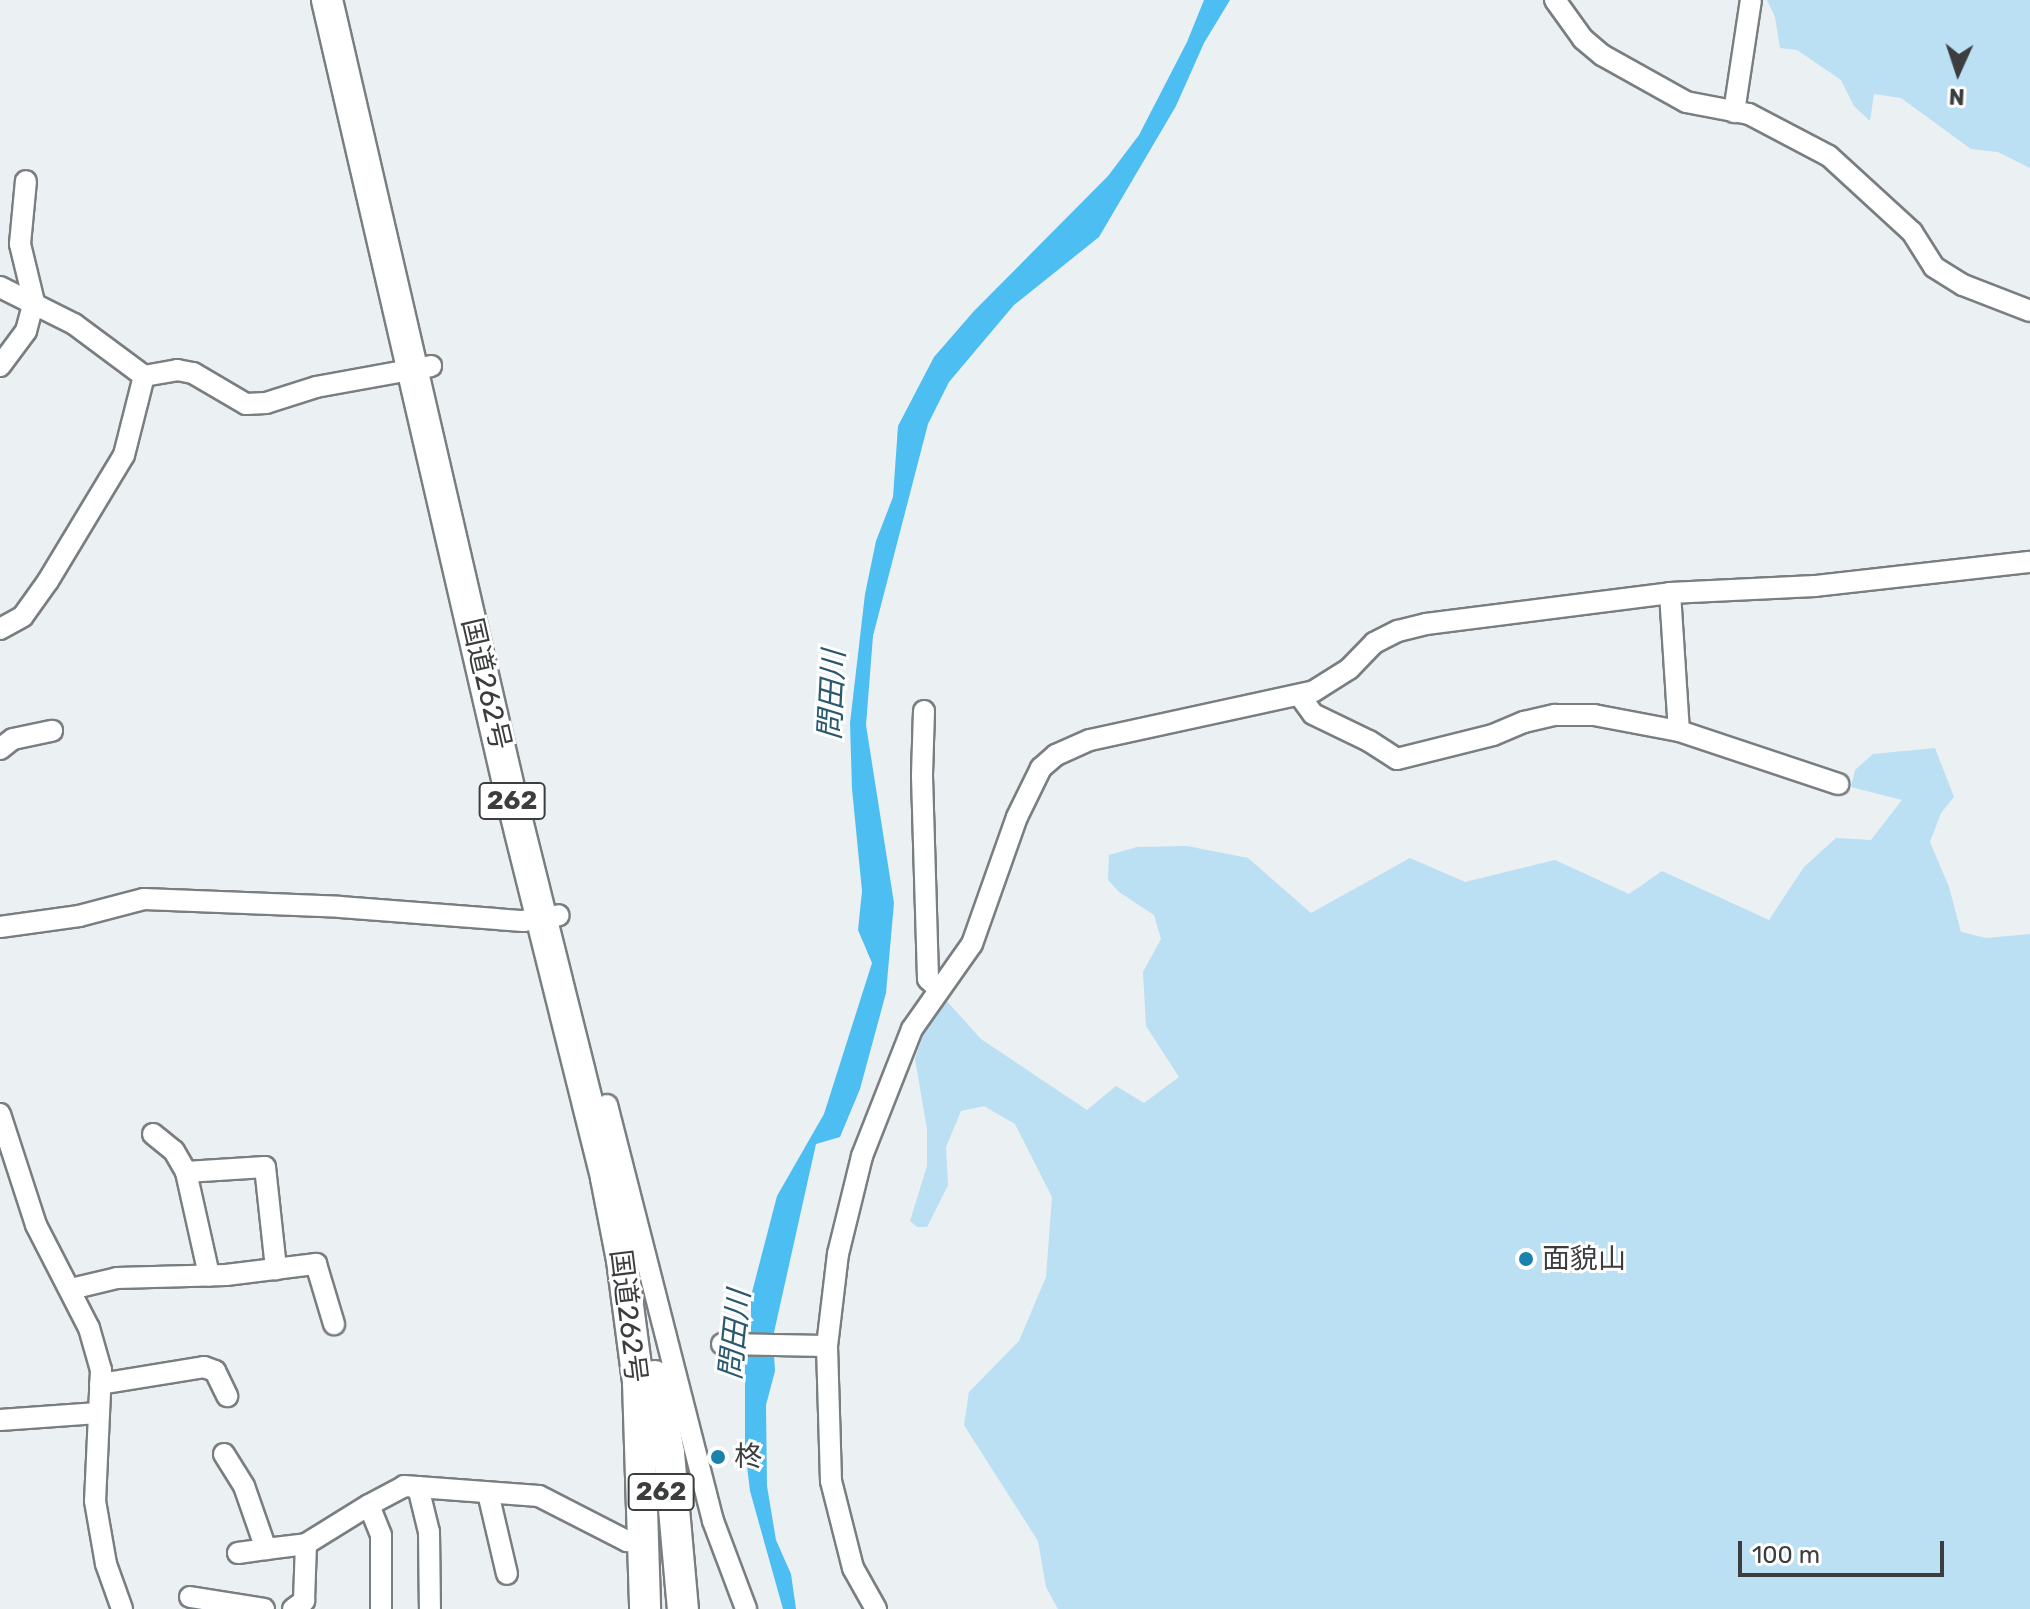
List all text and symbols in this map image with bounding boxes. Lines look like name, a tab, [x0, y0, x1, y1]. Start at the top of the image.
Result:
north arrow	[1918, 32, 1998, 112]
text: N	[1948, 83, 1965, 110]
street label: 国道262号	[455, 615, 517, 753]
water label: 問田川	[812, 649, 852, 741]
road number: 262	[478, 779, 546, 823]
place label: 面貌山	[1542, 1242, 1626, 1276]
street label: 国道262号	[603, 1248, 653, 1384]
marker: 面貌山	[1517, 1250, 1535, 1268]
water label: 問田川	[712, 1288, 758, 1382]
place label: 柊	[734, 1440, 762, 1474]
marker: 柊	[709, 1448, 727, 1466]
road number: 262	[627, 1470, 695, 1514]
scale bar	[1742, 1525, 1948, 1575]
text: 100 m	[1752, 1541, 1820, 1569]

